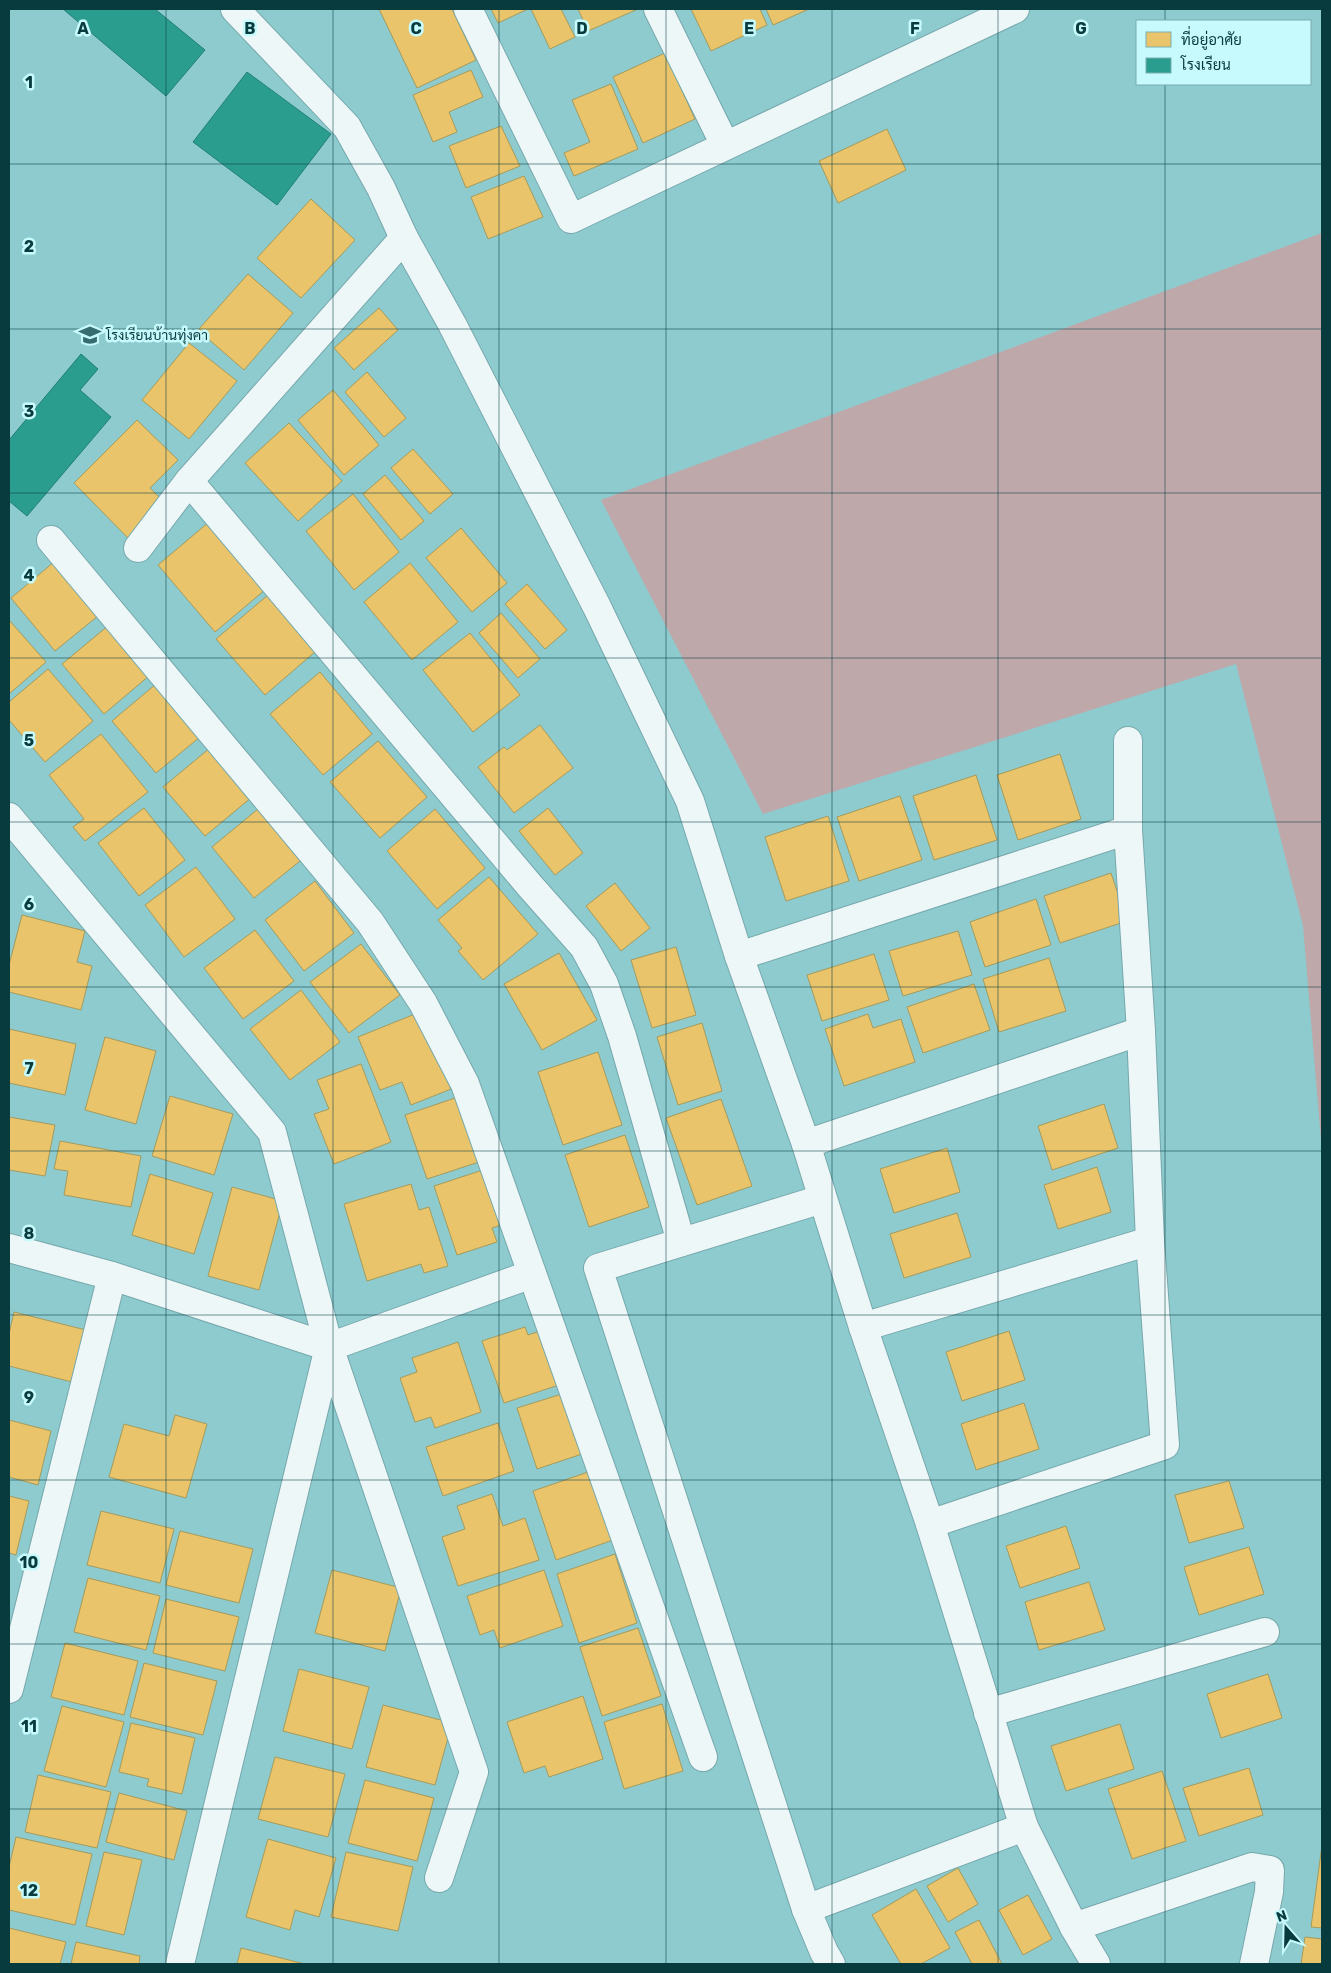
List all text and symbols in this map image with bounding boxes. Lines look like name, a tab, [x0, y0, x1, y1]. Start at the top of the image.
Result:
text: A	[77, 19, 89, 38]
text: B	[244, 19, 256, 38]
text: C	[410, 19, 422, 38]
text: D	[576, 19, 588, 38]
text: E	[744, 19, 754, 38]
text: F	[910, 19, 920, 38]
text: G	[1075, 19, 1087, 38]
legend	[1136, 20, 1311, 85]
text: ที่อยู่อาศัย	[1181, 25, 1242, 50]
text: โรงเรียน	[1180, 55, 1231, 74]
text: 1	[25, 73, 33, 92]
text: 2	[24, 237, 34, 256]
school or university icon: โรงเรียนบ้านทุ่งคา	[77, 322, 103, 348]
place label: โรงเรียนบ้านทุ่งคา	[105, 326, 208, 345]
text: 3	[24, 402, 34, 421]
text: 4	[24, 566, 35, 585]
text: 5	[24, 731, 34, 750]
text: 6	[24, 895, 34, 914]
text: 7	[24, 1059, 34, 1078]
text: 8	[24, 1224, 35, 1243]
text: 9	[24, 1388, 34, 1407]
text: 10	[20, 1553, 39, 1572]
text: 11	[21, 1717, 37, 1736]
text: 12	[20, 1881, 38, 1900]
north arrow	[1261, 1903, 1311, 1953]
text: N	[1274, 1907, 1289, 1926]

